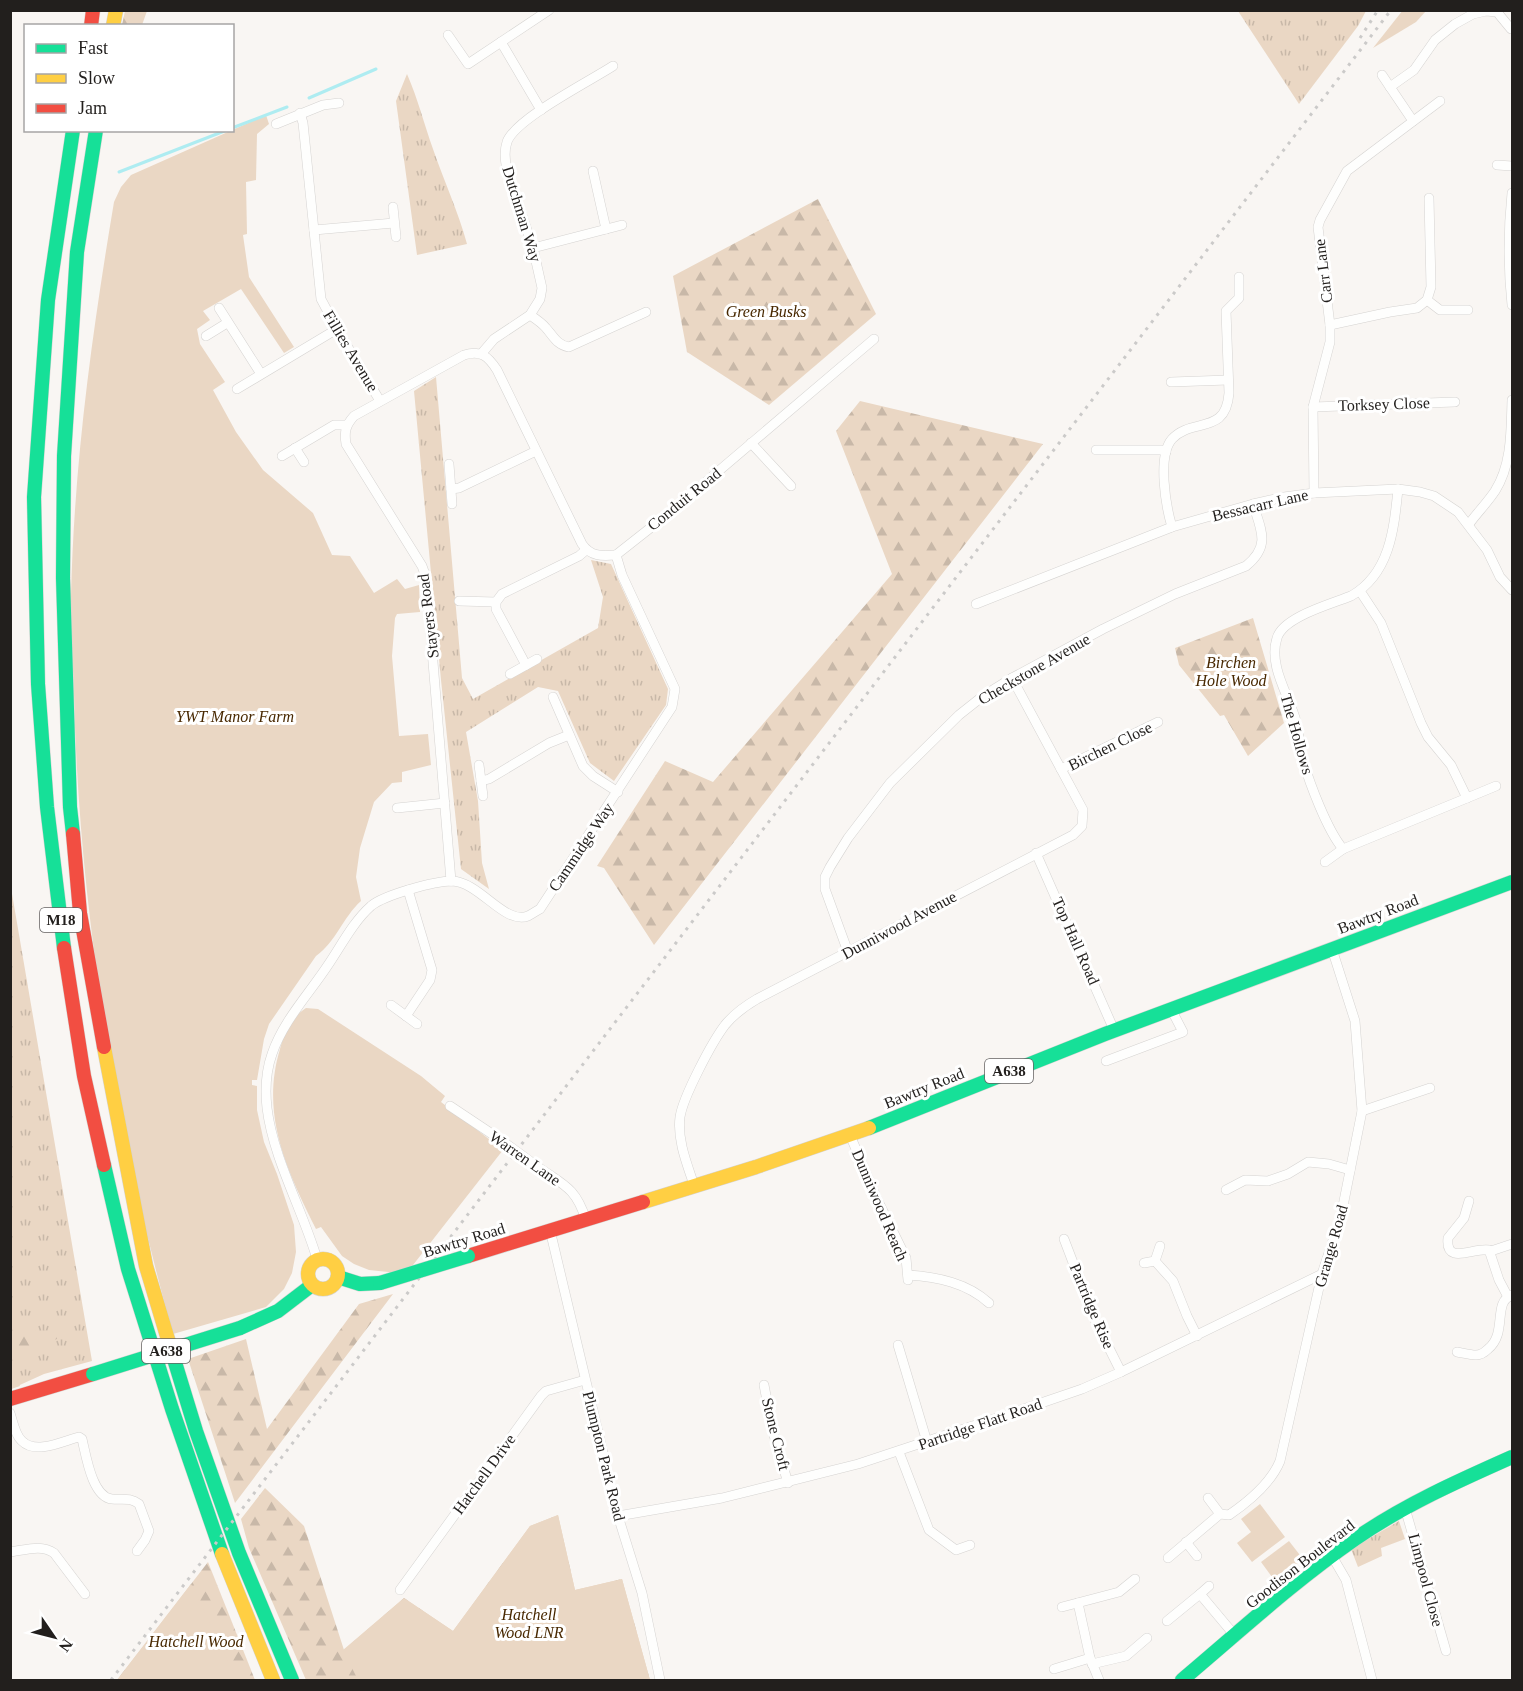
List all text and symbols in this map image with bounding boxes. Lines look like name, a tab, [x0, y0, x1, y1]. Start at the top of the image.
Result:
legend	[24, 24, 234, 132]
text: Fast	[78, 38, 108, 58]
text: Slow	[78, 68, 115, 88]
text: Jam	[78, 98, 107, 118]
street label: Dutchman Way	[498, 164, 545, 264]
street label: Carr Lane	[1311, 238, 1335, 304]
park label: Green Busks	[726, 303, 806, 320]
street label: Fillies Avenue	[320, 307, 382, 395]
street label: Torksey Close	[1338, 394, 1430, 415]
street label: Conduit Road	[644, 464, 724, 534]
street label: Bessacarr Lane	[1210, 486, 1310, 524]
street label: Stayers Road	[414, 573, 443, 659]
street label: Checkstone Avenue	[975, 630, 1093, 708]
park label: Birchen Hole Wood	[1195, 654, 1267, 689]
street label: The Hollows	[1277, 692, 1317, 776]
park label: YWT Manor Farm	[176, 708, 294, 725]
street label: Birchen Close	[1065, 718, 1155, 774]
street label: Cammidge Way	[545, 800, 618, 895]
street label: Dunniwood Avenue	[839, 888, 959, 962]
street label: Bawtry Road	[1335, 891, 1421, 938]
street label: Top Hall Road	[1048, 895, 1103, 988]
road number: M18	[40, 908, 82, 932]
road number: A638	[985, 1059, 1033, 1083]
street label: Bawtry Road	[881, 1064, 967, 1113]
street label: Warren Lane	[486, 1127, 564, 1189]
street label: Dunniwood Reach	[849, 1147, 911, 1263]
street label: Grange Road	[1311, 1203, 1352, 1289]
street label: Bawtry Road	[421, 1219, 507, 1261]
street label: Partridge Rise	[1065, 1261, 1118, 1352]
road number: A638	[142, 1339, 190, 1363]
street label: Plumpton Park Road	[579, 1389, 628, 1523]
street label: Partridge Flatt Road	[916, 1395, 1044, 1454]
street label: Stone Croft	[759, 1396, 793, 1473]
street label: Hatchell Drive	[449, 1431, 519, 1517]
street label: Goodison Boulevard	[1242, 1516, 1358, 1612]
street label: Limpool Close	[1404, 1532, 1447, 1629]
park label: Hatchell Wood LNR	[494, 1606, 564, 1641]
north arrow	[24, 1607, 84, 1667]
park label: Hatchell Wood	[148, 1633, 244, 1650]
text: N	[55, 1636, 76, 1655]

